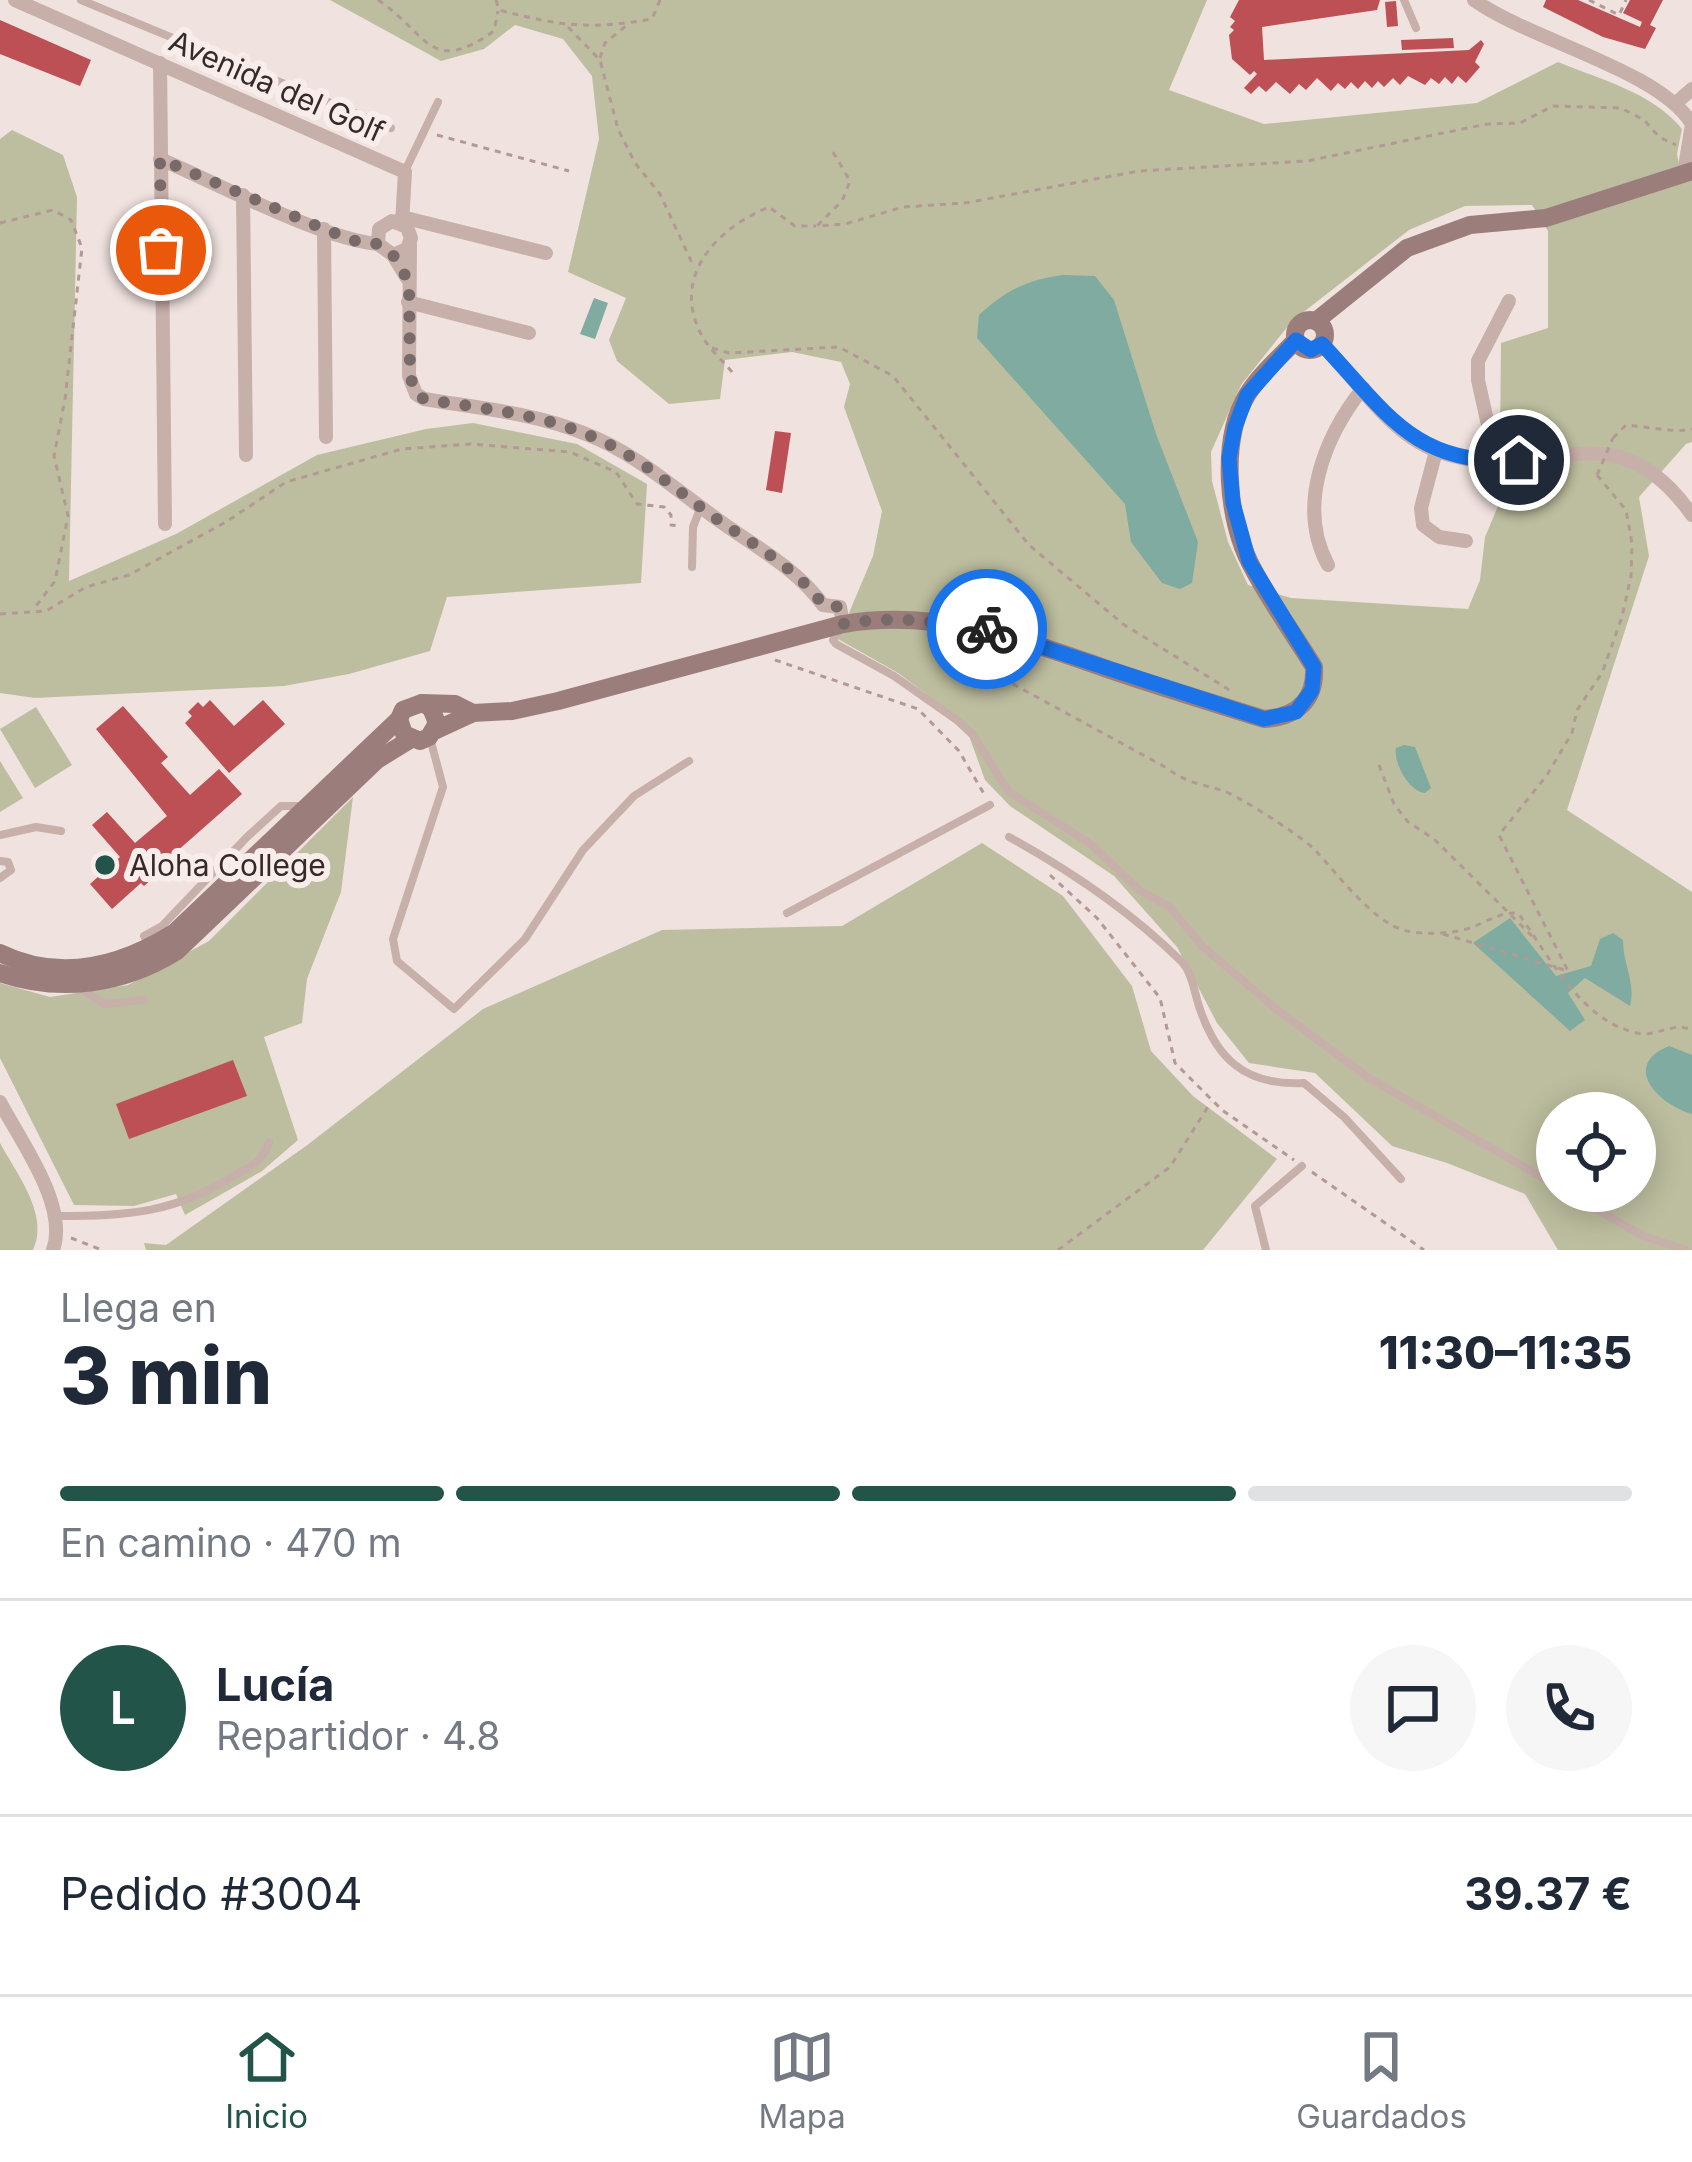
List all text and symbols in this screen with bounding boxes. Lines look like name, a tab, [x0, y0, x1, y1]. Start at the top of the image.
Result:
street label: Avenida del Golf	[164, 23, 390, 149]
pin	[110, 199, 212, 301]
icon: bag	[128, 217, 194, 283]
pin	[1468, 409, 1570, 511]
icon: home	[1486, 427, 1552, 493]
courier	[927, 569, 1047, 689]
icon: bike	[954, 596, 1020, 662]
place label: Aloha College	[129, 847, 326, 883]
marker: Aloha College	[92, 852, 118, 878]
map controls	[1536, 1092, 1656, 1212]
button: locate	[1536, 1092, 1656, 1212]
text: Llega en	[60, 1284, 217, 1331]
text: 11:30–11:35	[1379, 1325, 1632, 1380]
text: 3 min	[60, 1328, 272, 1423]
text: En camino · 470 m	[60, 1519, 402, 1566]
button: chat	[1350, 1645, 1476, 1771]
button: phone	[1506, 1645, 1632, 1771]
text: Lucía	[216, 1657, 334, 1712]
text: L	[110, 1680, 136, 1735]
text: Repartidor · 4.8	[216, 1712, 500, 1759]
text: Pedido #3004	[60, 1866, 363, 1921]
text: 39.37 €	[1464, 1866, 1632, 1921]
tab: Inicio	[225, 2024, 308, 2136]
tab: Mapa	[758, 2024, 846, 2136]
tab: Guardados	[1296, 2024, 1467, 2136]

